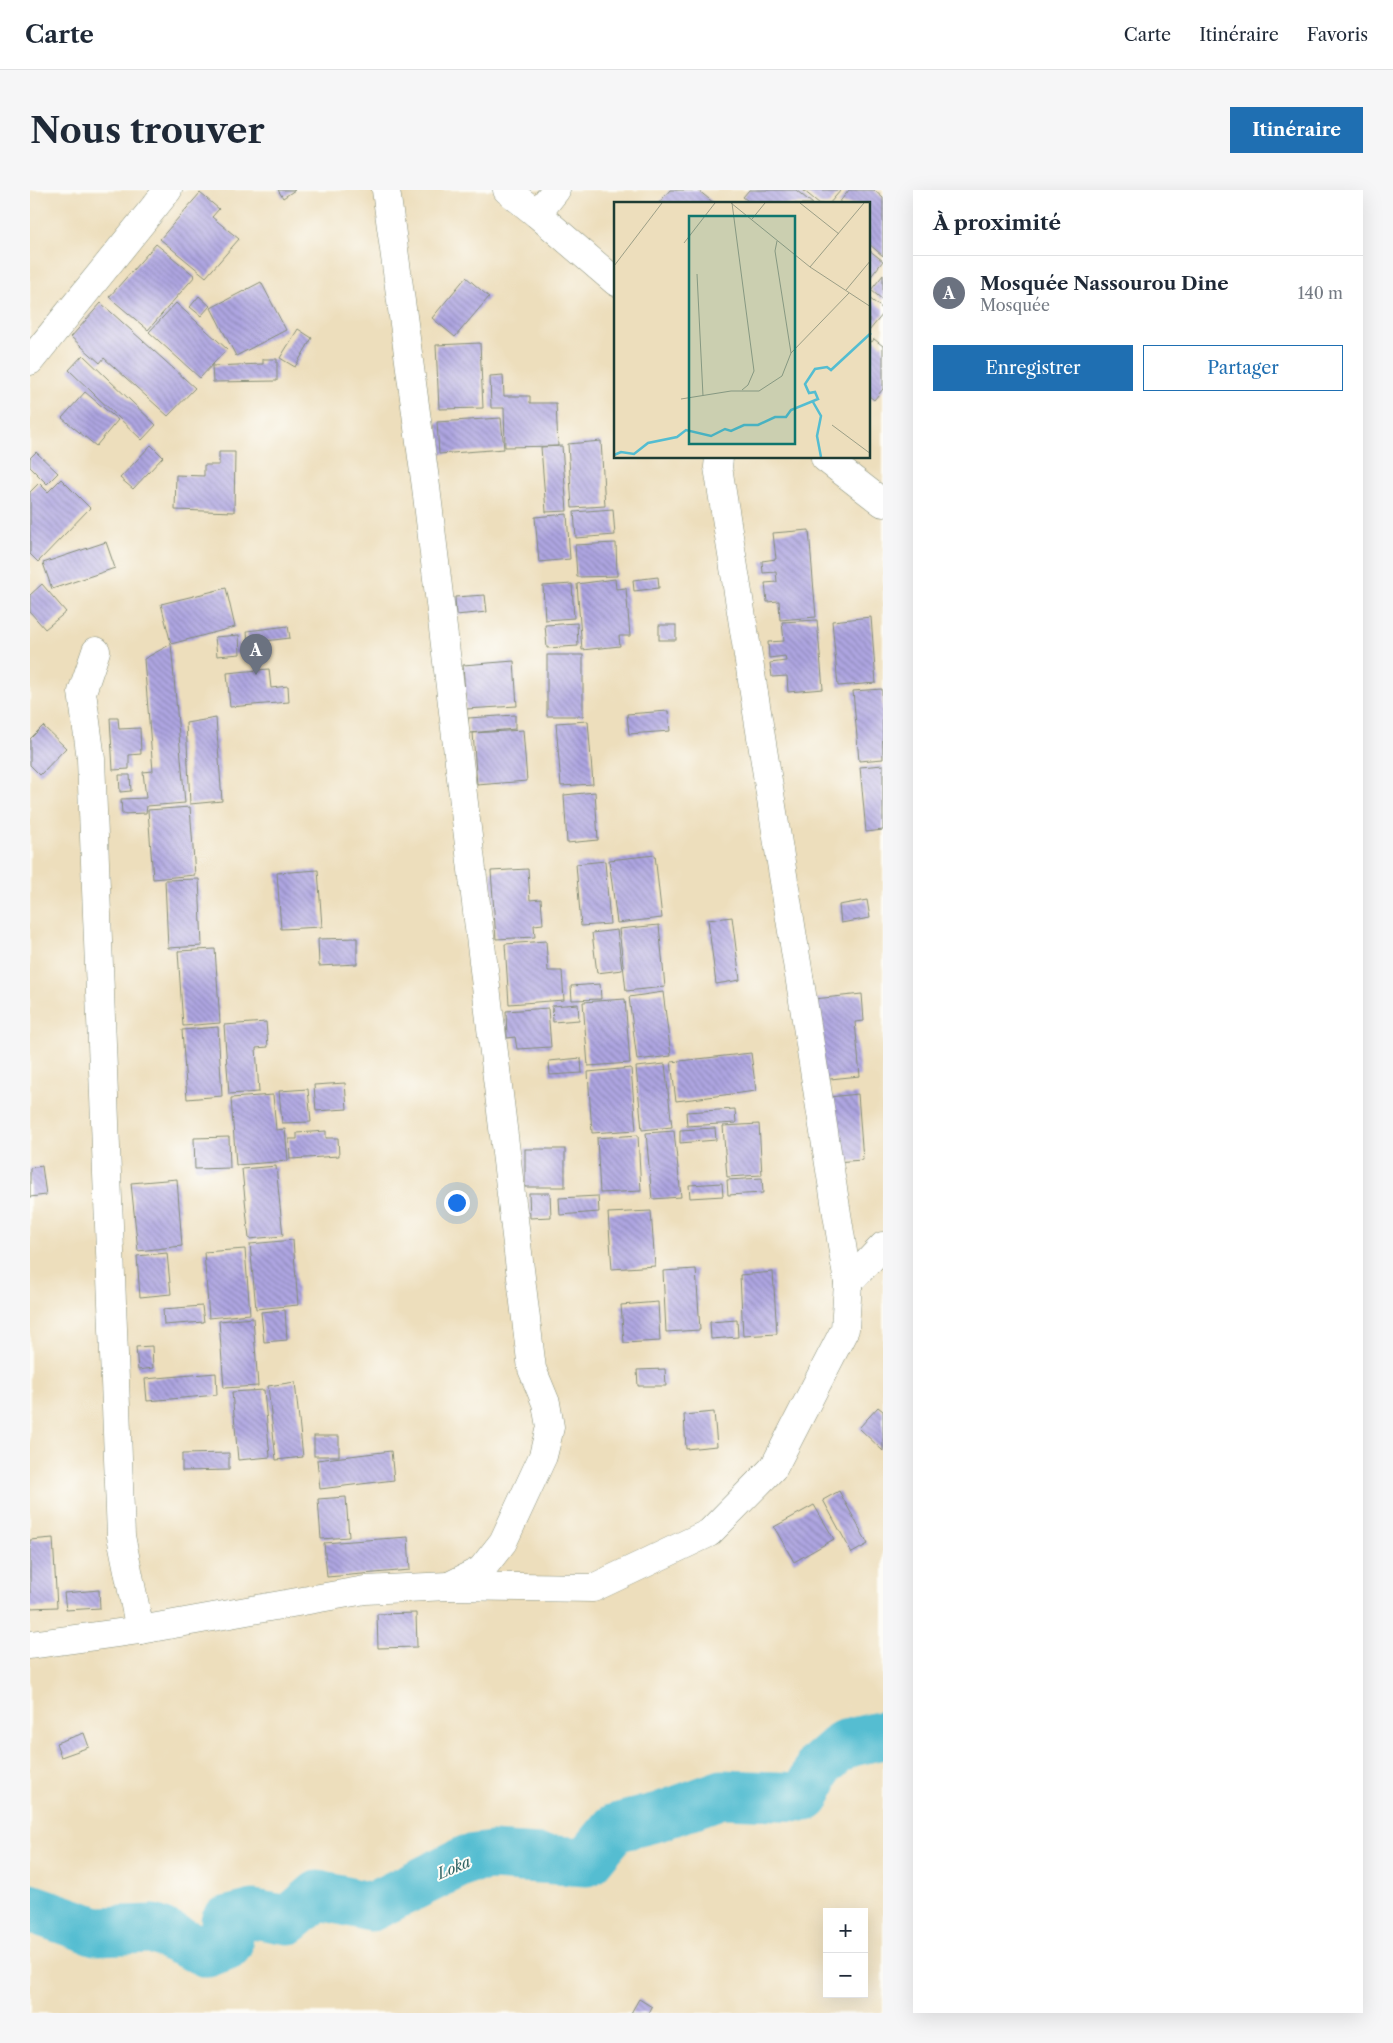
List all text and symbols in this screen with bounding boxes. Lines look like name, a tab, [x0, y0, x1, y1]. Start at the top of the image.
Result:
text: Carte	[25, 20, 94, 49]
text: Carte	[1124, 24, 1171, 46]
text: Itinéraire	[1199, 24, 1279, 46]
text: Favoris	[1307, 24, 1368, 46]
button: Itinéraire	[1230, 107, 1363, 153]
text: Nous trouver	[30, 109, 265, 152]
inset map	[614, 202, 871, 459]
text: À proximité	[933, 210, 1061, 235]
text: Mosquée Nassourou Dine	[980, 272, 1229, 295]
text: A	[943, 283, 955, 303]
text: 140 m	[1298, 283, 1343, 303]
text: Mosquée	[980, 295, 1050, 315]
button: Enregistrer	[933, 345, 1133, 391]
button: Partager	[1143, 345, 1343, 391]
pin: A	[240, 634, 272, 675]
your location	[444, 1190, 470, 1216]
water label: Loka	[433, 1852, 473, 1883]
map controls	[823, 1908, 868, 1998]
button: +	[823, 1908, 868, 1953]
button: −	[823, 1953, 868, 1998]

